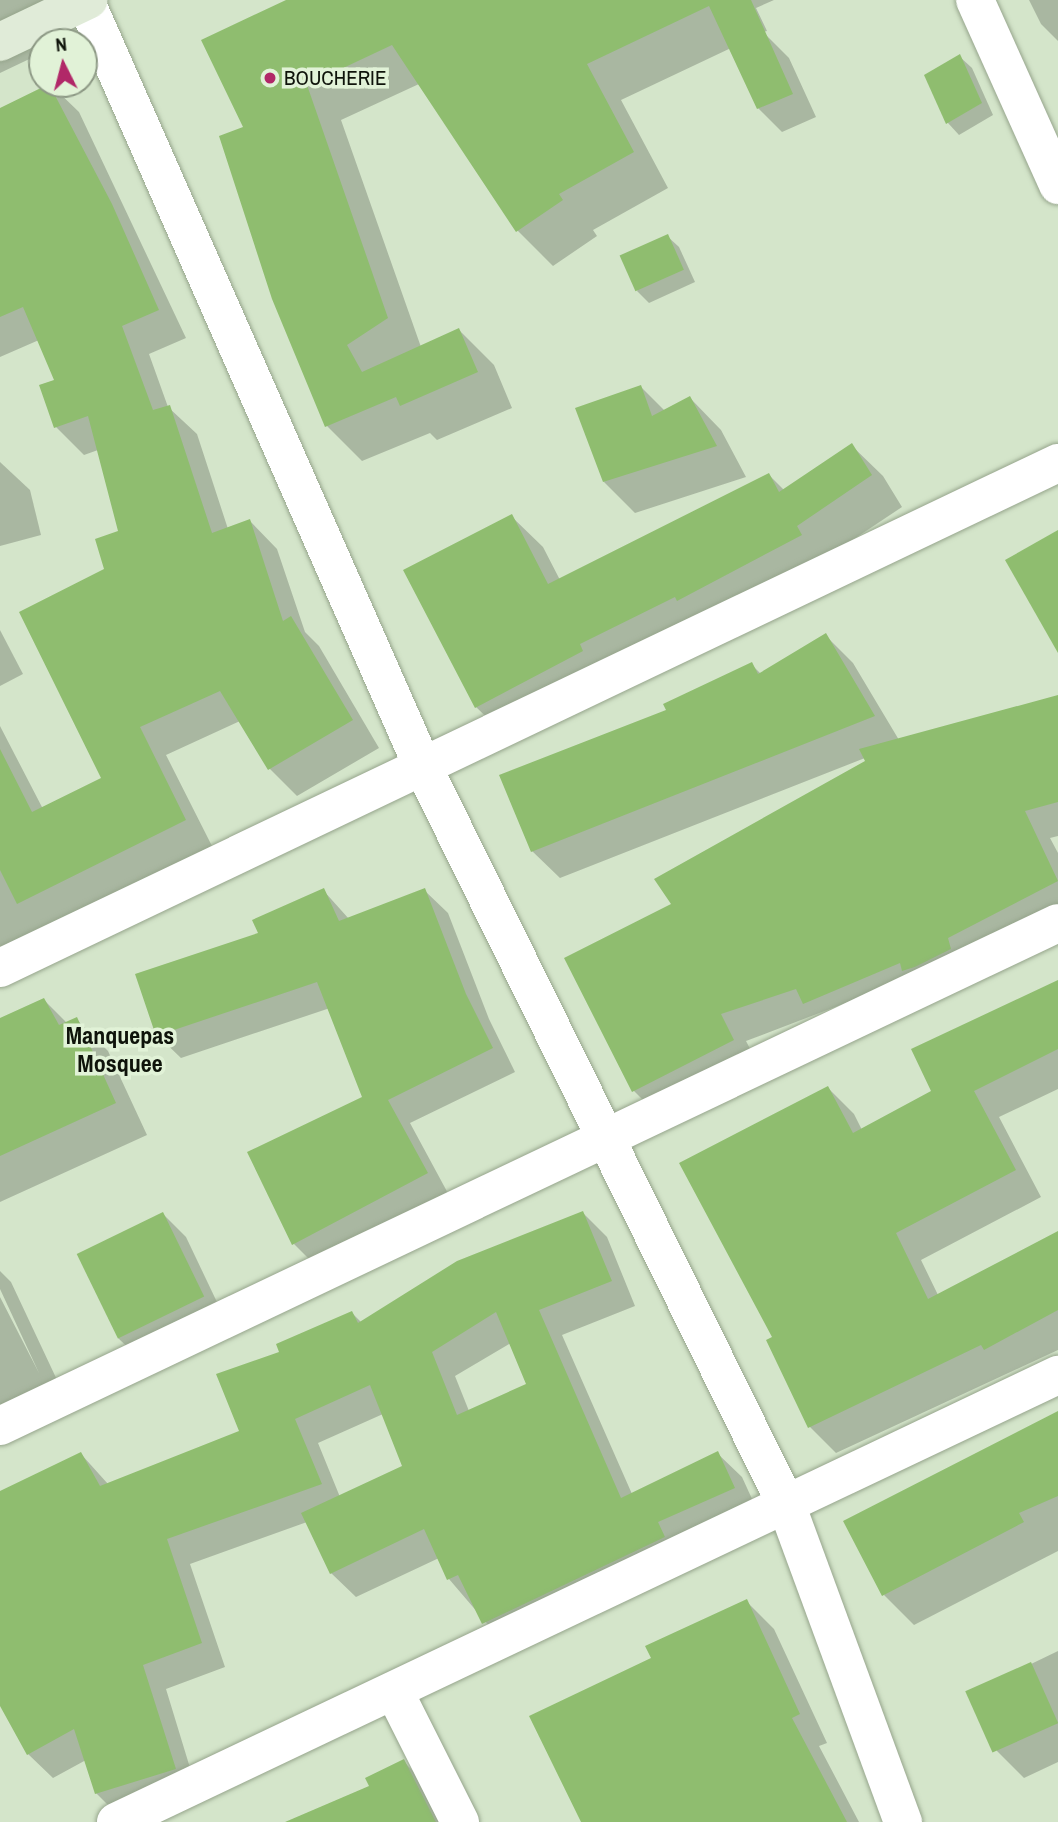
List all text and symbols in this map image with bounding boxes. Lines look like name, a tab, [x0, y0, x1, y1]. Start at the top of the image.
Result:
north arrow	[28, 28, 98, 98]
text: N	[54, 31, 68, 58]
place label: BOUCHERIE	[284, 65, 386, 91]
marker: BOUCHERIE	[262, 70, 278, 86]
district label: Manquepas Mosquee	[66, 1022, 174, 1078]

